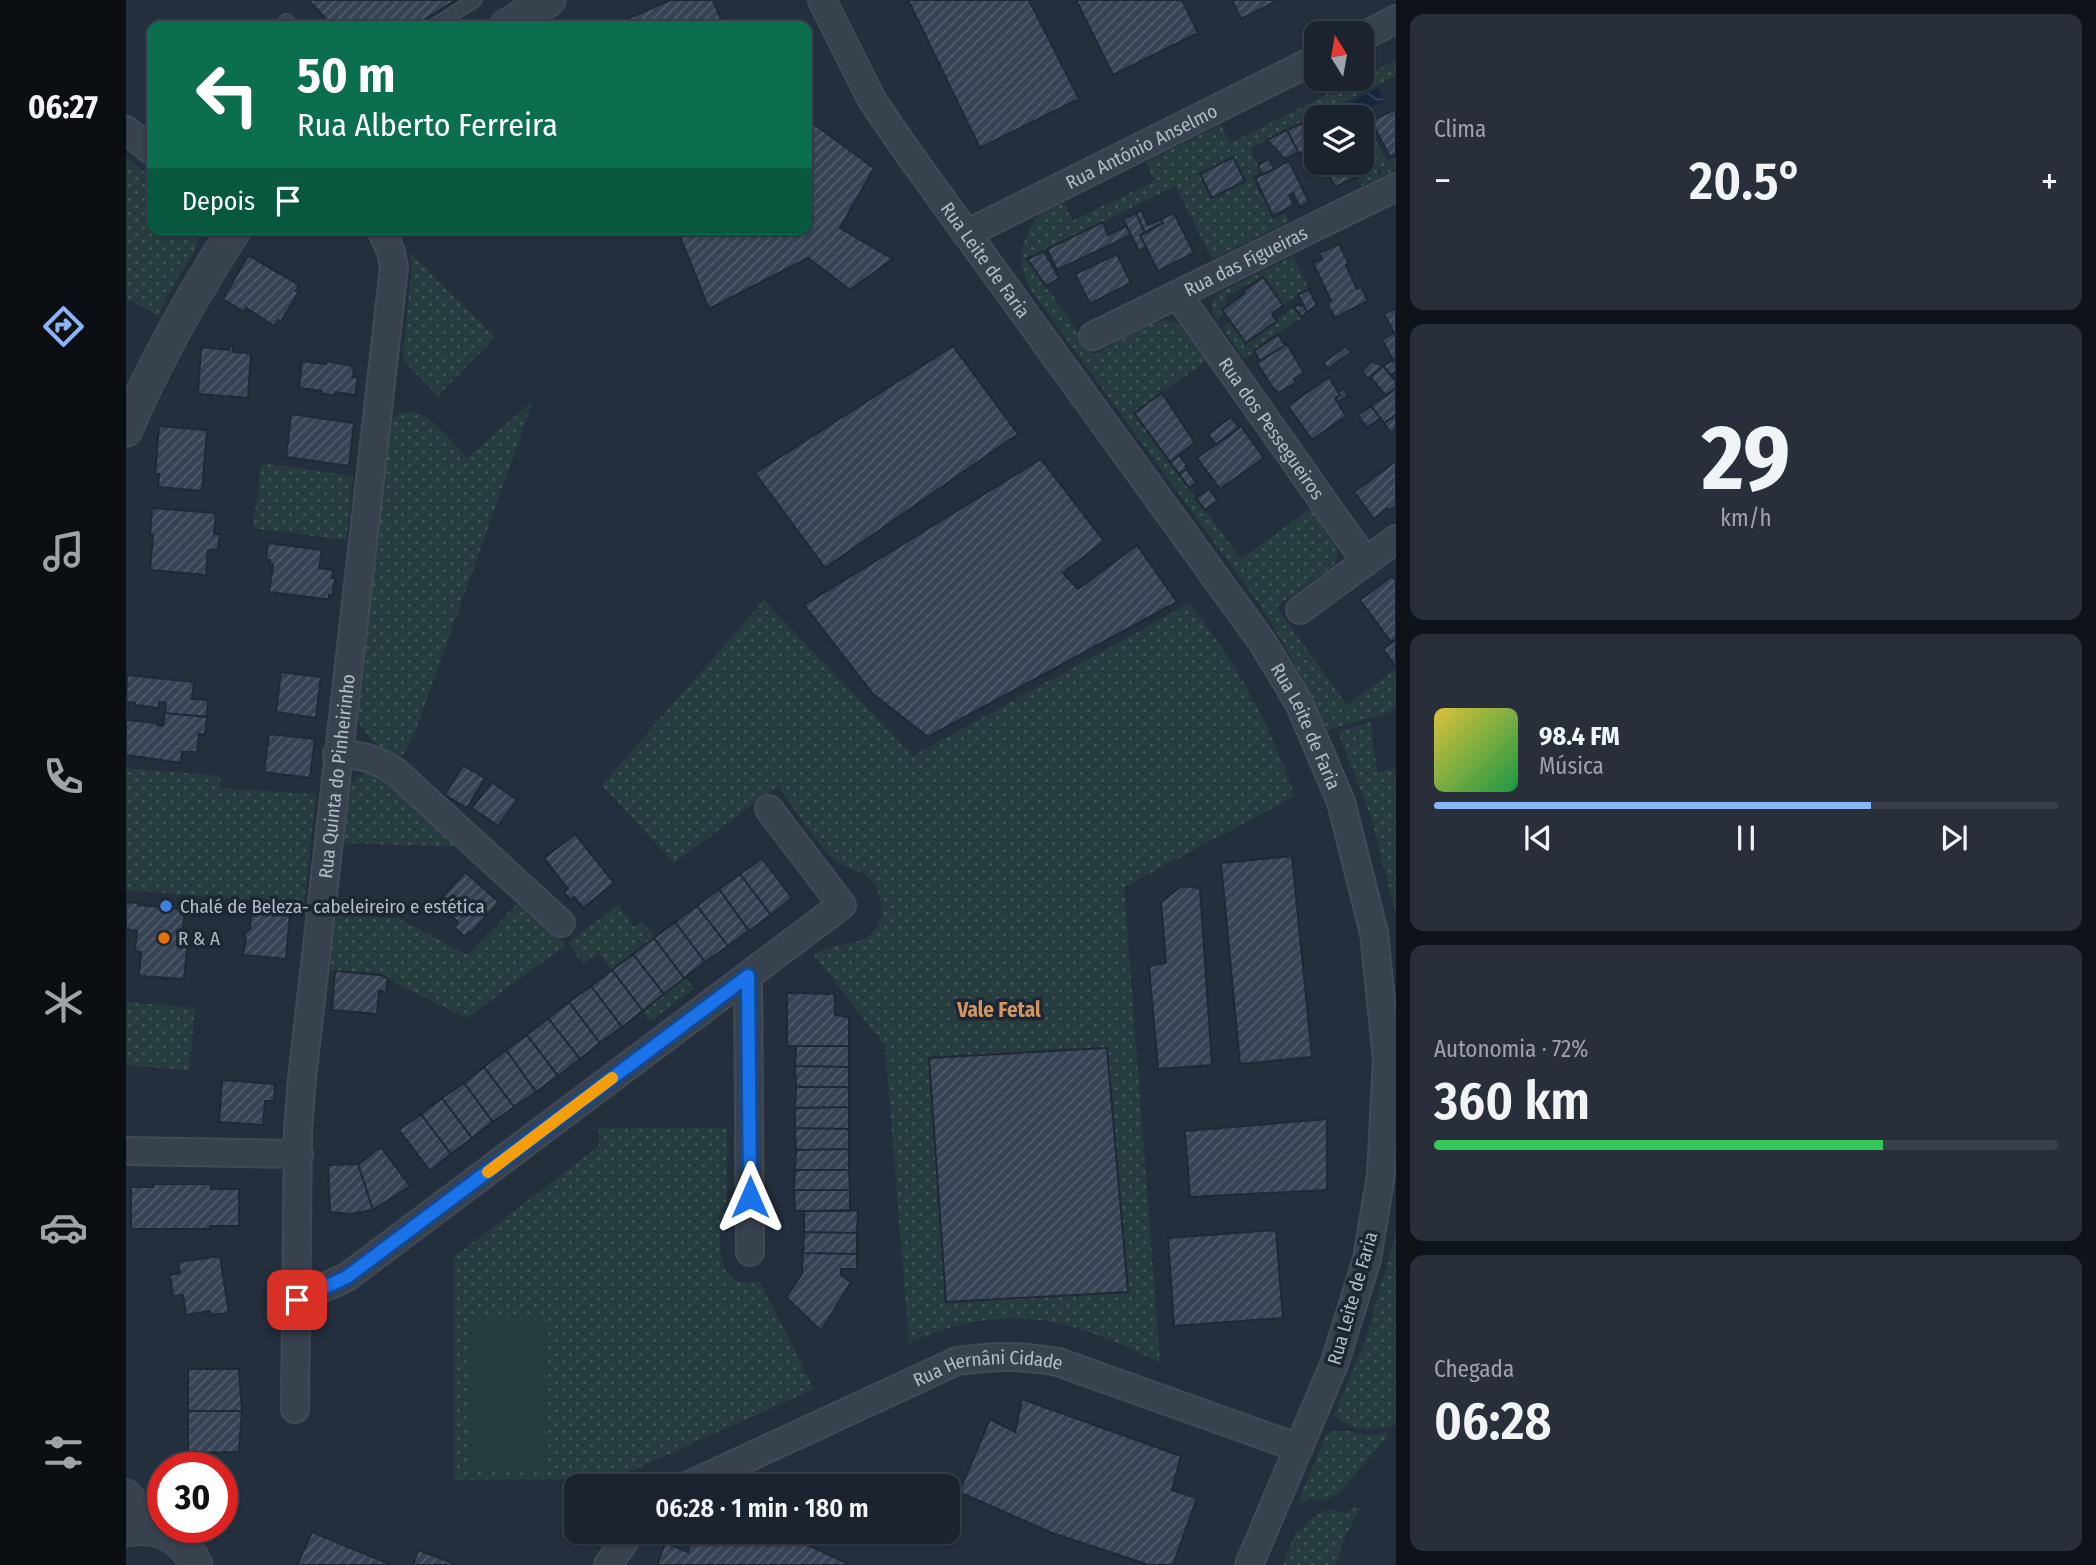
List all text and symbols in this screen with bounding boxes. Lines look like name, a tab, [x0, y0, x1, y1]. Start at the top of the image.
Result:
north arrow	[1304, 21, 1374, 91]
map controls	[1304, 21, 1374, 175]
text: 50 m	[297, 46, 395, 105]
icon: left	[182, 49, 273, 140]
text: 06:27	[28, 88, 98, 126]
street label: Rua António Anselmo	[1062, 99, 1221, 194]
button: layers	[1304, 105, 1374, 175]
text: Rua Alberto Ferreira	[297, 106, 558, 144]
text: Clima	[1434, 115, 1486, 143]
text: 20.5°	[1689, 150, 1803, 213]
text: −	[1434, 158, 1451, 204]
text: +	[2041, 158, 2058, 204]
icon: arrive	[269, 182, 307, 220]
text: Depois	[182, 186, 255, 217]
street label: Rua Leite de Faria	[936, 198, 1035, 323]
street label: Rua das Figueiras	[1180, 221, 1311, 301]
icon: directions	[39, 302, 88, 351]
street label: Rua dos Pessegueiros	[1214, 353, 1329, 504]
text: 29	[1702, 404, 1790, 513]
text: km/h	[1720, 504, 1772, 532]
icon: music	[39, 527, 88, 576]
street label: Rua Leite de Faria	[1266, 659, 1345, 793]
street label: Rua Quinta do Pinheirinho	[314, 673, 360, 880]
text: 98.4 FM	[1539, 721, 1620, 752]
icon: phone	[39, 752, 88, 801]
text: Música	[1539, 752, 1604, 780]
icon: previous	[1519, 819, 1557, 857]
icon: pause	[1727, 819, 1765, 857]
icon: next	[1935, 819, 1973, 857]
place label: Chalé de Beleza- cabeleireiro e estética	[180, 895, 485, 918]
marker: Chalé de Beleza- cabeleireiro e estética	[158, 898, 174, 914]
place label: R & A	[178, 927, 220, 950]
marker: R & A	[156, 930, 172, 946]
icon: climate	[39, 978, 88, 1027]
district label: Vale Fetal	[956, 997, 1041, 1023]
text: Autonomia · 72%	[1434, 1035, 1588, 1063]
text: 360 km	[1434, 1070, 1590, 1133]
position arrow	[713, 1160, 787, 1234]
icon: car	[39, 1203, 88, 1252]
street label: Rua Leite de Faria	[1323, 1229, 1382, 1367]
pin	[267, 1270, 327, 1330]
icon: arrive	[278, 1281, 316, 1319]
street label: Rua Hernâni Cidade	[909, 1346, 1066, 1392]
text: Chegada	[1434, 1355, 1514, 1383]
text: 06:28	[1434, 1390, 1552, 1453]
icon: filters	[39, 1428, 88, 1477]
speed limit sign: 30	[147, 1452, 238, 1543]
text: 06:28 · 1 min · 180 m	[655, 1493, 869, 1524]

